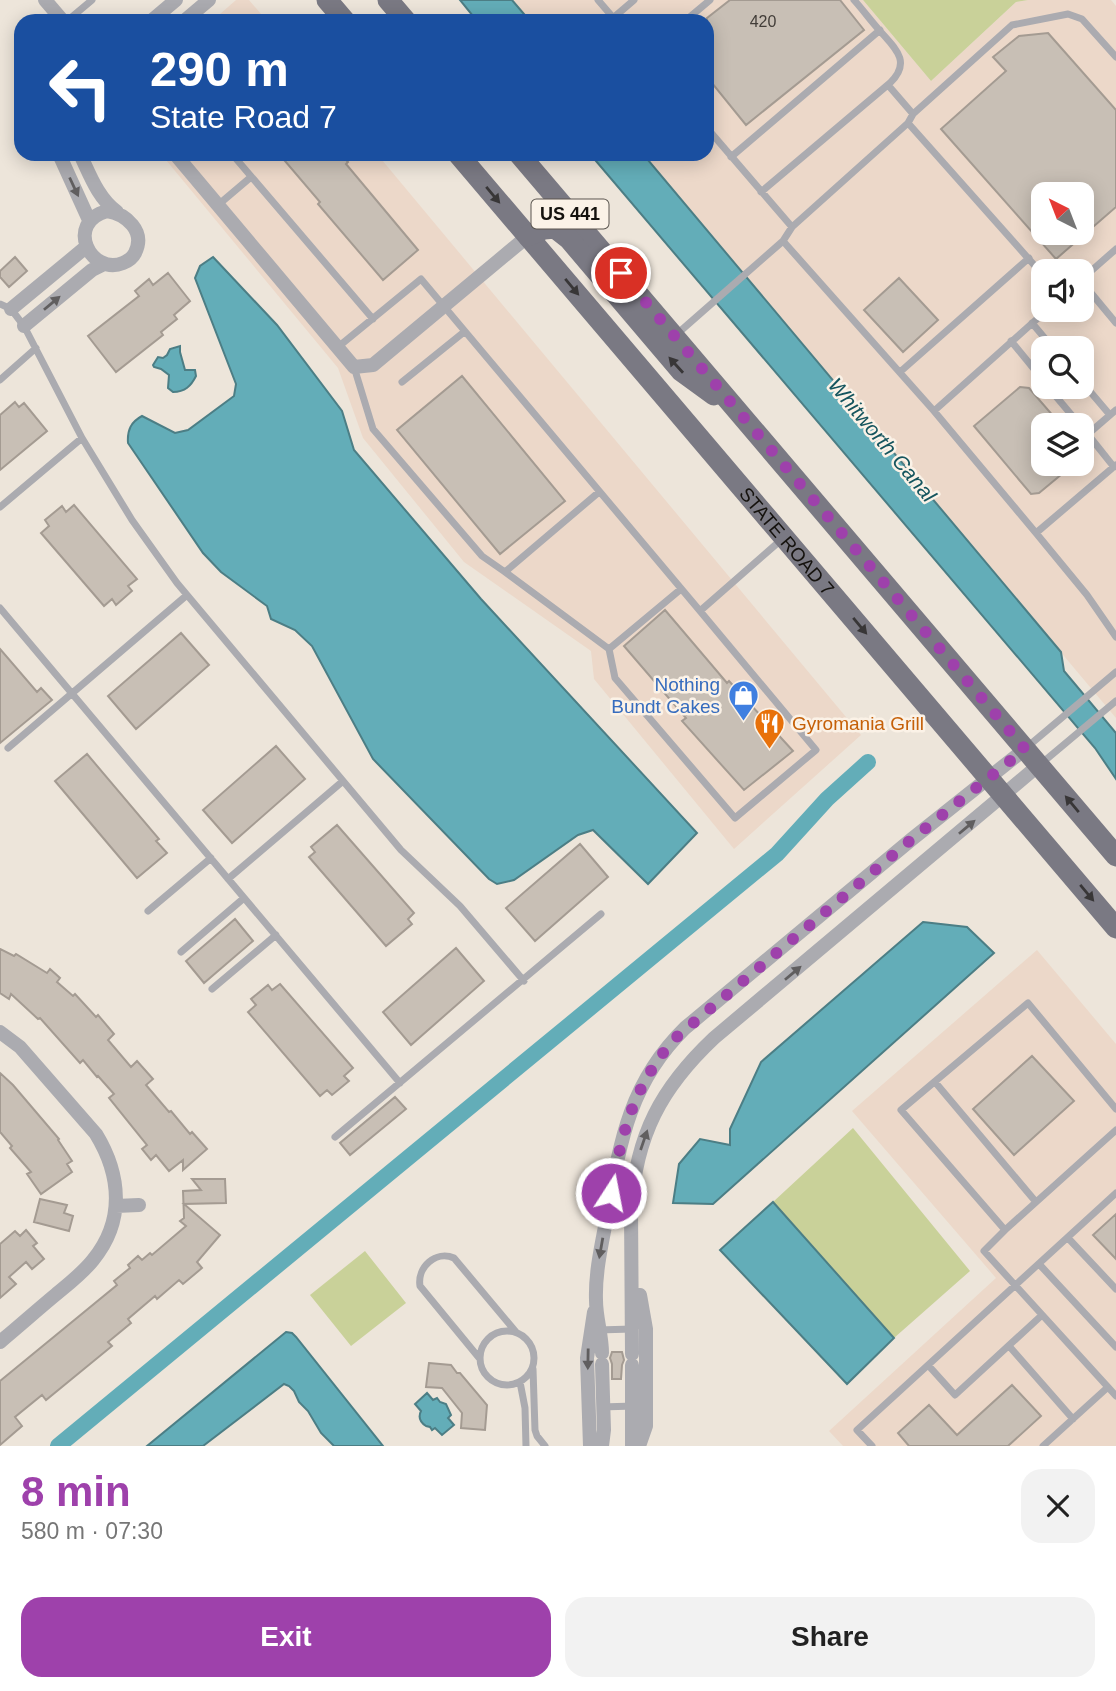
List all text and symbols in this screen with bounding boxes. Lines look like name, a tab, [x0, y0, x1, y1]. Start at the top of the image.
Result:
house number: 420	[750, 13, 776, 30]
icon: left	[35, 42, 126, 133]
text: 290 m	[150, 42, 289, 96]
text: State Road 7	[150, 99, 337, 135]
one-way arrow	[68, 177, 80, 197]
north arrow	[1031, 182, 1094, 245]
map controls	[1031, 182, 1094, 476]
one-way arrow	[485, 186, 500, 203]
road number: US 441	[532, 200, 608, 229]
pin	[591, 243, 651, 303]
icon: arrive	[602, 254, 640, 292]
button: sound	[1031, 259, 1094, 322]
one-way arrow	[564, 279, 579, 296]
one-way arrow	[44, 296, 61, 311]
button: search	[1031, 336, 1094, 399]
one-way arrow	[669, 357, 685, 374]
water label: Whitworth Canal	[824, 373, 942, 507]
button: layers	[1031, 413, 1094, 476]
street label: STATE ROAD 7	[735, 483, 838, 599]
one-way arrow	[852, 618, 867, 635]
place label: Nothing Bundt Cakes	[611, 674, 720, 717]
shop icon: Nothing Bundt Cakes	[726, 678, 760, 722]
restaurant icon: Gyromania Grill	[752, 706, 786, 750]
place label: Gyromania Grill	[792, 713, 924, 734]
one-way arrow	[1065, 796, 1080, 813]
one-way arrow	[957, 819, 975, 834]
one-way arrow	[1079, 884, 1095, 902]
one-way arrow	[784, 966, 801, 981]
one-way arrow	[639, 1129, 650, 1150]
position arrow	[574, 1156, 648, 1230]
one-way arrow	[595, 1237, 606, 1259]
one-way arrow	[582, 1348, 594, 1370]
text: 8 min	[21, 1468, 131, 1515]
button: close	[1021, 1469, 1095, 1543]
text: 580 m · 07:30	[21, 1518, 163, 1544]
button: Exit	[21, 1597, 551, 1677]
button: Share	[565, 1597, 1095, 1677]

